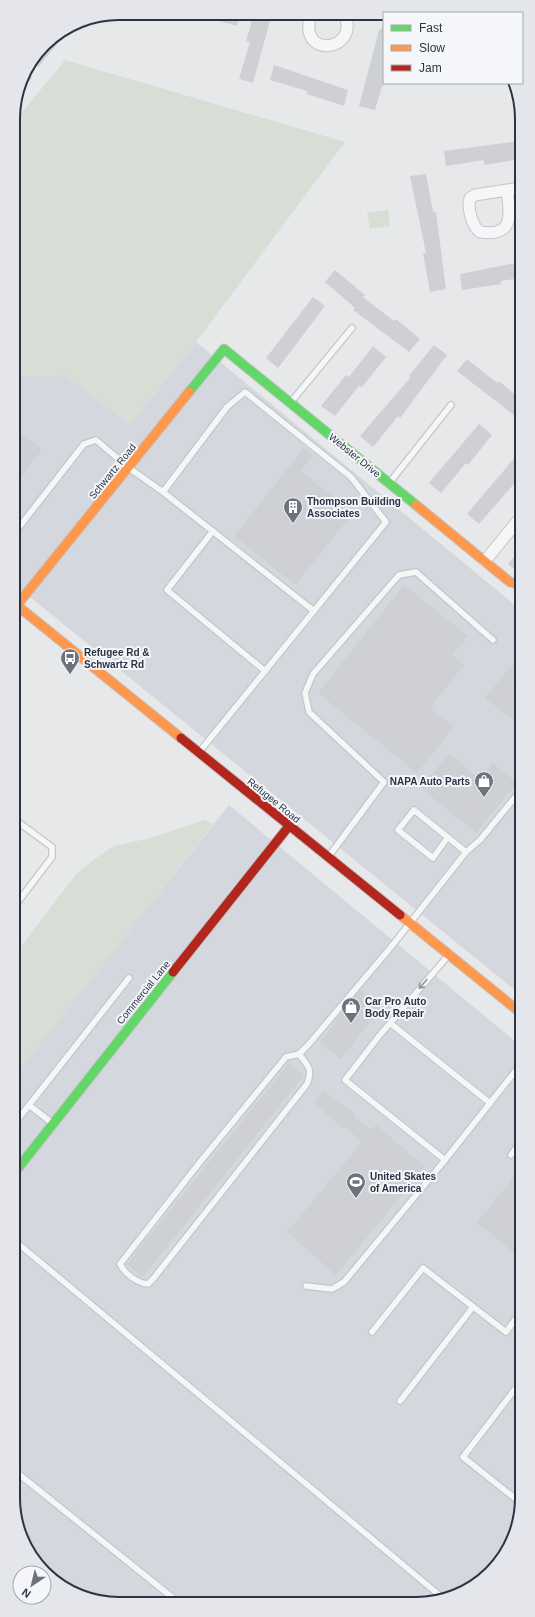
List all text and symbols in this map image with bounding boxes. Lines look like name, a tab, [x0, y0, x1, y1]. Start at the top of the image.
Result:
legend	[383, 12, 523, 84]
text: Fast	[419, 21, 443, 35]
text: Slow	[419, 41, 445, 55]
text: Jam	[419, 61, 442, 75]
street label: Webster Drive	[327, 431, 383, 480]
street label: Schwartz Road	[87, 442, 138, 501]
building icon: Thompson Building Associates	[282, 496, 304, 524]
place label: Thompson Building Associates	[307, 496, 401, 519]
bus stop icon: Refugee Rd & Schwartz Rd	[59, 647, 81, 675]
place label: Refugee Rd & Schwartz Rd	[84, 647, 150, 670]
shop icon: NAPA Auto Parts	[473, 770, 495, 798]
street label: Refugee Road	[245, 776, 302, 825]
place label: NAPA Auto Parts	[390, 776, 470, 787]
street label: Commercial Lane	[114, 958, 173, 1026]
one-way arrow	[419, 979, 428, 990]
shop icon: Car Pro Auto Body Repair	[340, 996, 362, 1024]
place label: Car Pro Auto Body Repair	[365, 996, 426, 1019]
sports icon: United Skates of America	[345, 1171, 367, 1199]
place label: United Skates of America	[370, 1171, 437, 1194]
north arrow	[12, 1565, 52, 1605]
text: N	[20, 1586, 33, 1600]

